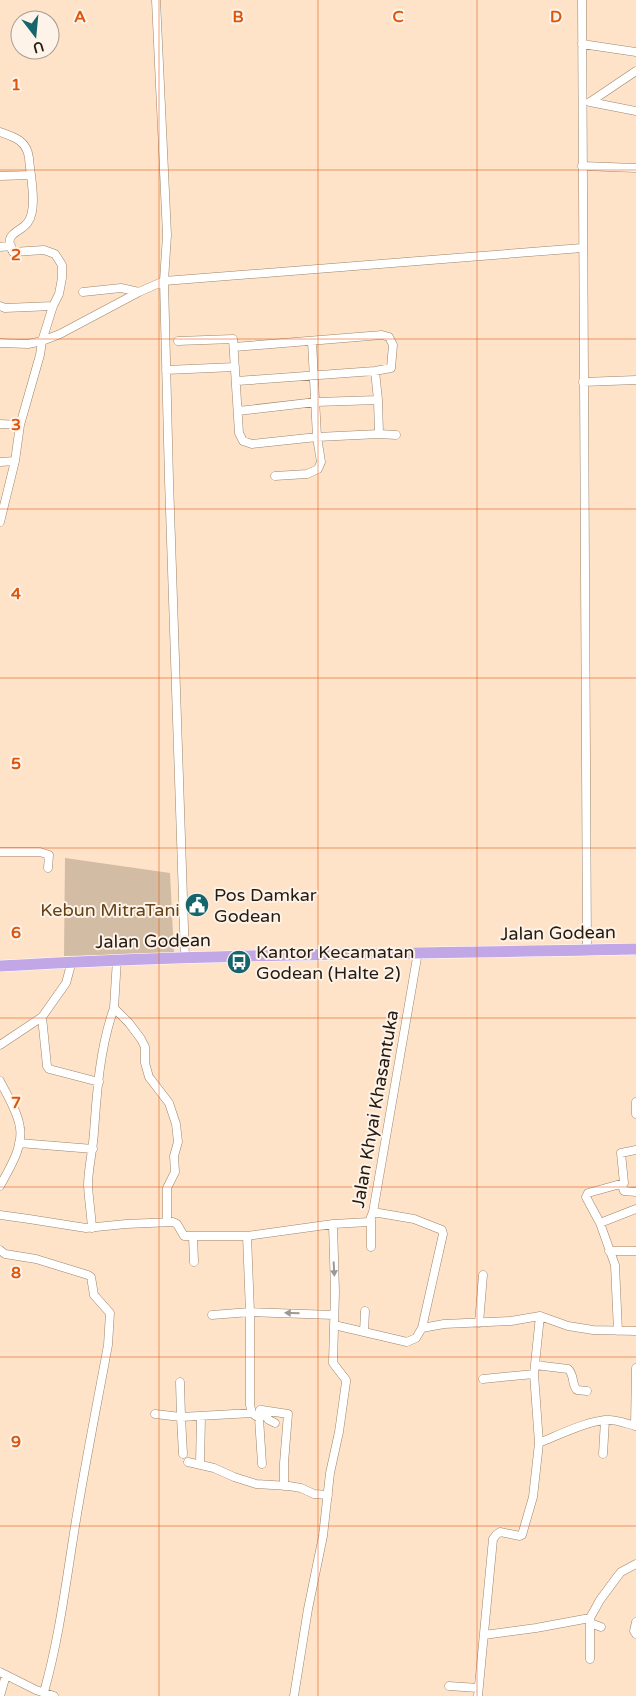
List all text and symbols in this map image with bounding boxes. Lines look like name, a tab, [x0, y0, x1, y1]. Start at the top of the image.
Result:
text: A	[74, 7, 86, 27]
text: B	[232, 7, 244, 27]
text: C	[392, 7, 404, 27]
text: D	[550, 7, 562, 27]
north arrow	[10, 10, 60, 60]
text: U	[31, 37, 46, 57]
text: 1	[11, 75, 21, 95]
text: 2	[11, 245, 21, 265]
text: 3	[11, 415, 21, 435]
text: 4	[11, 584, 21, 604]
text: 5	[11, 754, 21, 774]
place label: Pos Damkar Godean	[214, 884, 317, 927]
public building icon: Pos Damkar Godean	[184, 892, 210, 918]
park label: Kebun MitraTani	[40, 899, 180, 921]
street label: Jalan Godean	[500, 921, 616, 945]
text: 6	[11, 923, 21, 943]
street label: Jalan Godean	[95, 929, 211, 953]
place label: Kantor Kecamatan Godean (Halte 2)	[256, 941, 415, 984]
bus stop icon: Kantor Kecamatan Godean (Halte 2)	[226, 949, 252, 975]
street label: Jalan Khyai Khasantuka	[347, 1008, 403, 1210]
text: 7	[11, 1093, 21, 1113]
one-way arrow	[330, 1262, 338, 1278]
text: 8	[11, 1263, 21, 1283]
one-way arrow	[284, 1309, 300, 1317]
text: 9	[11, 1432, 21, 1452]

